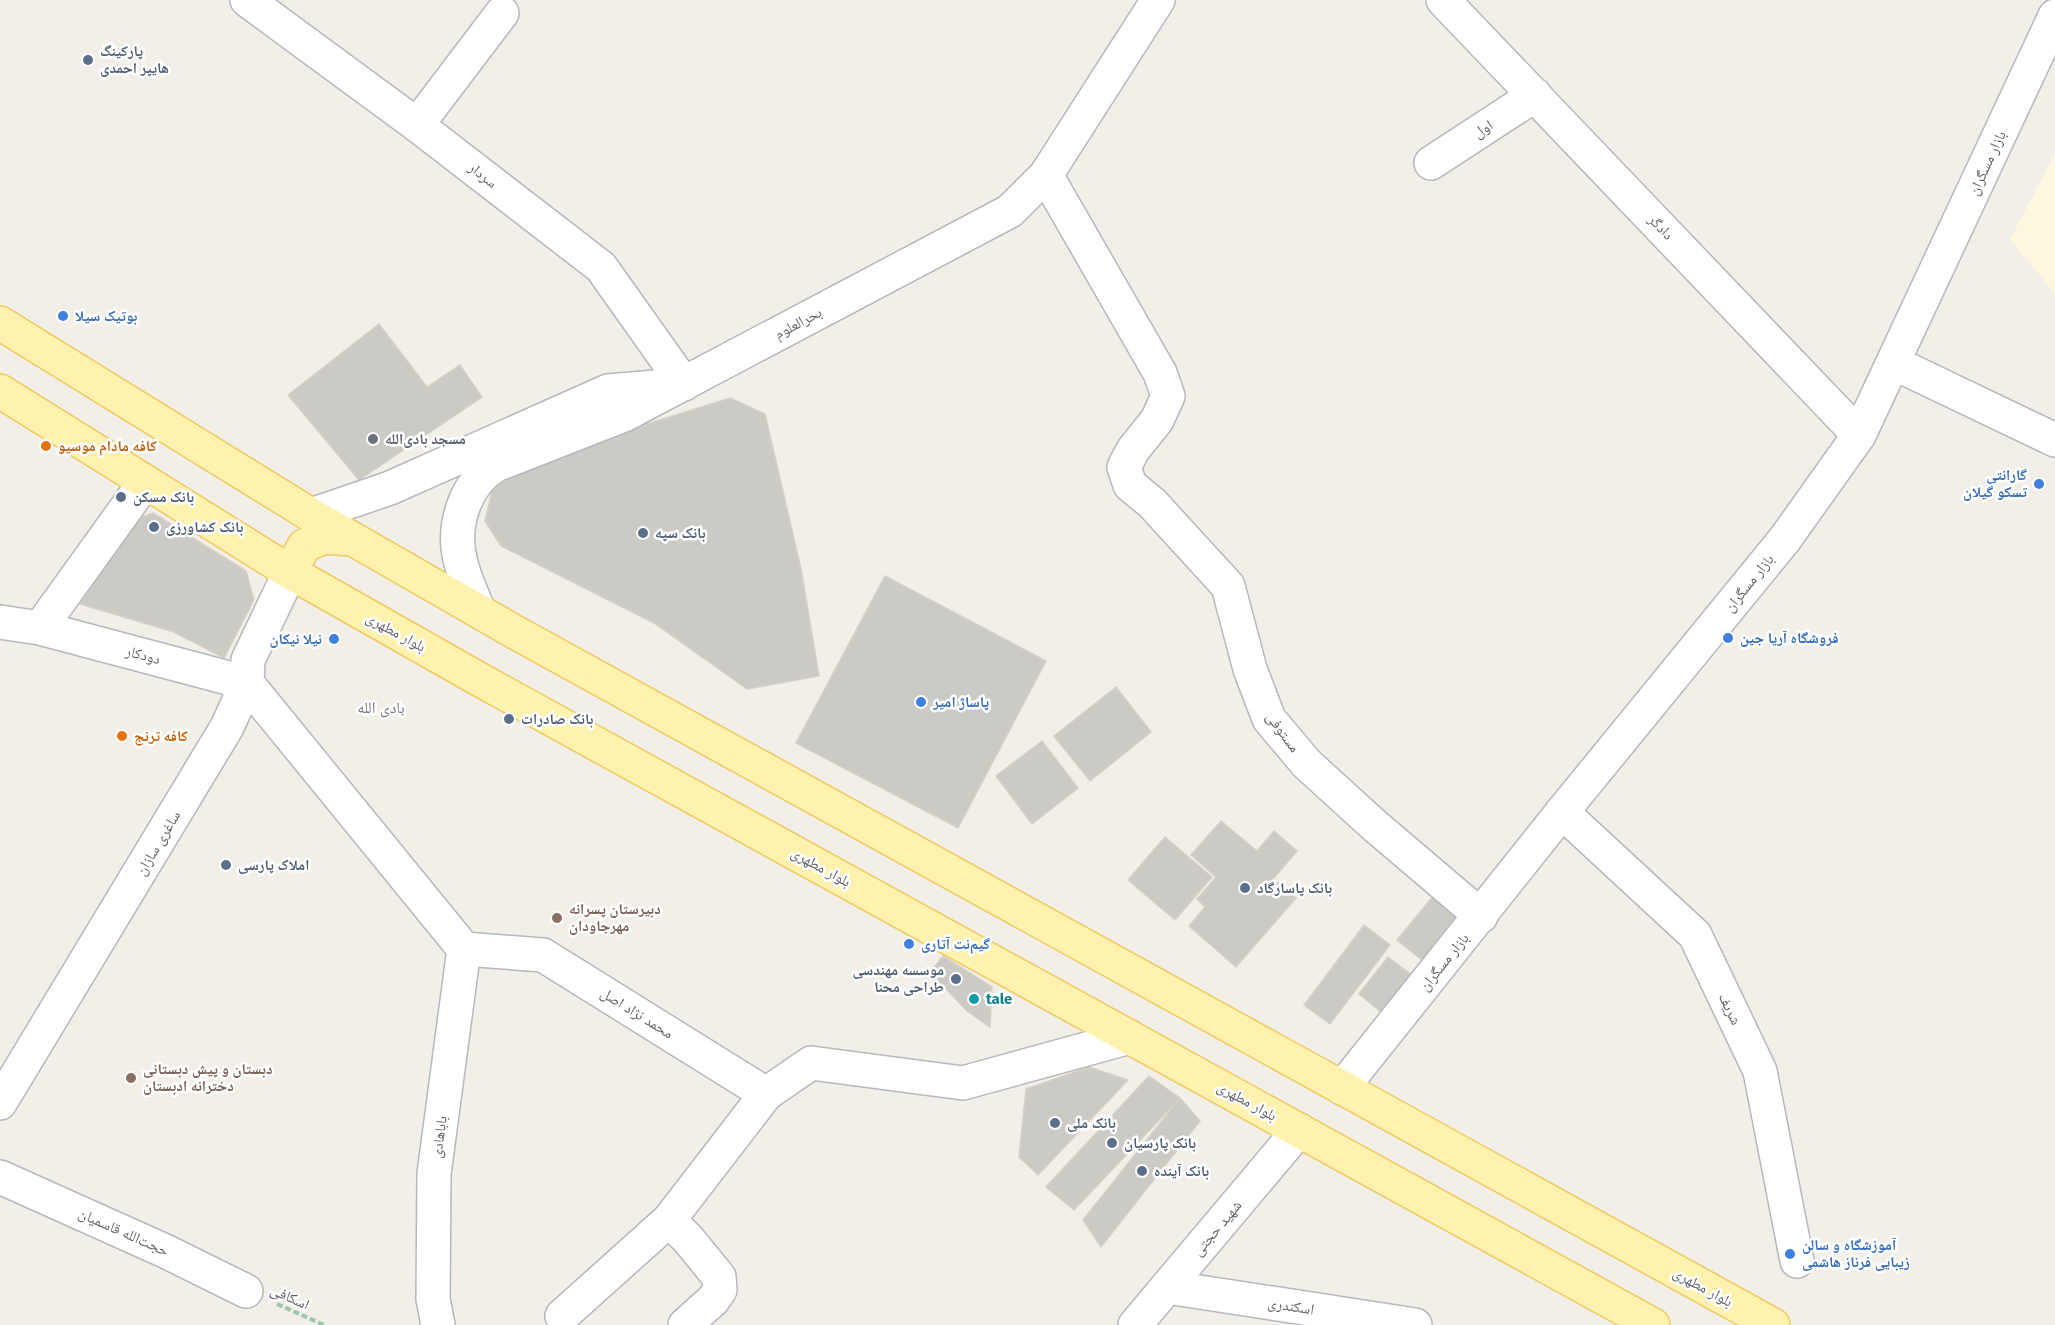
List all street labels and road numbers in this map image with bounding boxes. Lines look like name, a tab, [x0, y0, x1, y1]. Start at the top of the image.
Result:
street label: اول	[1470, 116, 1497, 143]
street label: بازار مسگران	[1964, 128, 2011, 199]
street label: سردار	[464, 158, 501, 192]
street label: دادگر	[1644, 210, 1677, 243]
street label: بحرالعلوم	[771, 303, 825, 344]
street label: بازار مسگران	[1720, 550, 1779, 616]
street label: بلوار مطهری	[363, 608, 429, 657]
street label: دودکار	[123, 641, 162, 668]
street label: مستوفی	[1261, 708, 1304, 757]
street label: ساغری سازان	[132, 807, 185, 879]
street label: بلوار مطهری	[788, 843, 854, 892]
street label: بازار مسگران	[1415, 929, 1474, 995]
street label: محمد نژاد اصل	[597, 984, 677, 1043]
street label: شریف	[1715, 990, 1745, 1028]
street label: بلوار مطهری	[1214, 1077, 1280, 1126]
street label: باباهادی	[427, 1115, 452, 1160]
street label: شهید حجتی	[1188, 1196, 1246, 1260]
street label: حجت‌الله قاسمیان	[76, 1204, 172, 1261]
street label: بلوار مطهری	[1670, 1263, 1736, 1312]
street label: اسکافی	[267, 1280, 312, 1314]
street label: اسکندری	[1266, 1293, 1316, 1320]

